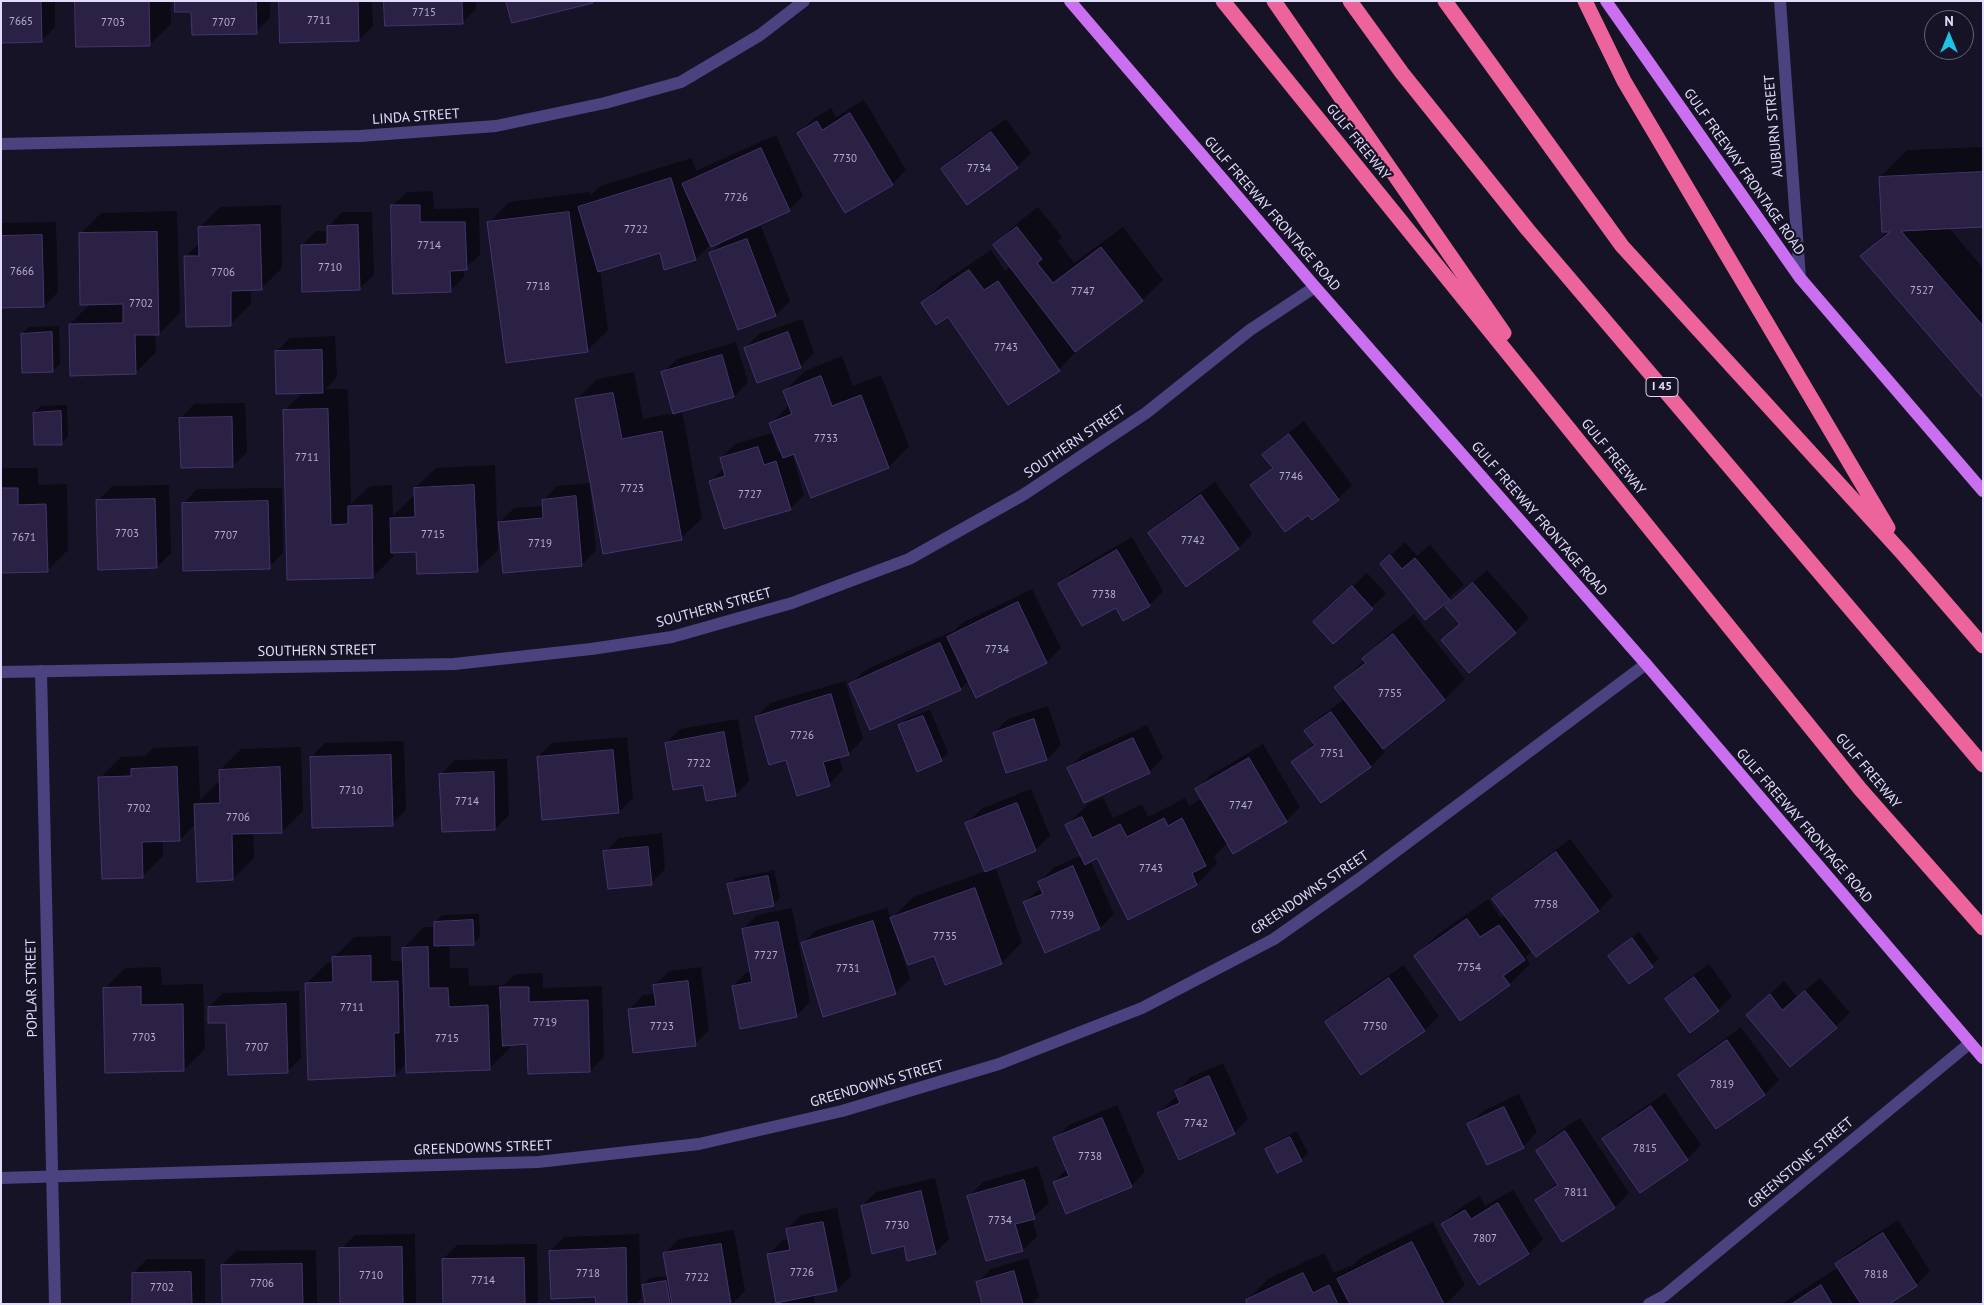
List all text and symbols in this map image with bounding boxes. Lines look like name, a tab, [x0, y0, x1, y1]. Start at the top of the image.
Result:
house number: 7715	[412, 6, 436, 20]
north arrow	[1924, 10, 1974, 60]
text: N	[1944, 12, 1954, 30]
house number: 7711	[307, 14, 331, 28]
house number: 7665	[9, 15, 33, 29]
house number: 7703	[101, 16, 125, 30]
house number: 7707	[212, 16, 236, 30]
street label: AUBURN STREET	[1761, 74, 1787, 178]
street label: GULF FREEWAY FRONTAGE ROAD	[1680, 86, 1808, 258]
street label: GULF FREEWAY	[1322, 101, 1394, 183]
street label: LINDA STREET	[372, 106, 460, 128]
street label: GULF FREEWAY FRONTAGE ROAD	[1200, 133, 1344, 295]
house number: 7730	[833, 152, 857, 166]
house number: 7734	[967, 162, 991, 176]
house number: 7726	[724, 191, 748, 205]
house number: 7722	[624, 223, 648, 237]
house number: 7714	[417, 239, 441, 253]
house number: 7710	[318, 261, 342, 275]
house number: 7666	[10, 265, 34, 279]
house number: 7706	[211, 266, 235, 280]
house number: 7718	[526, 280, 550, 294]
house number: 7527	[1910, 284, 1934, 298]
house number: 7747	[1071, 285, 1095, 299]
house number: 7702	[129, 297, 153, 311]
house number: 7743	[994, 341, 1018, 355]
road number: I 45	[1646, 378, 1678, 397]
street label: SOUTHERN STREET	[1021, 402, 1129, 482]
street label: GULF FREEWAY	[1577, 416, 1649, 498]
house number: 7733	[814, 432, 838, 446]
street label: GULF FREEWAY FRONTAGE ROAD	[1467, 438, 1611, 600]
house number: 7711	[295, 451, 319, 465]
house number: 7746	[1279, 470, 1303, 484]
house number: 7723	[620, 482, 644, 496]
house number: 7727	[738, 488, 762, 502]
house number: 7703	[115, 527, 139, 541]
house number: 7715	[421, 528, 445, 542]
house number: 7707	[214, 529, 238, 543]
house number: 7671	[12, 531, 36, 545]
house number: 7742	[1181, 534, 1205, 548]
house number: 7719	[528, 537, 552, 551]
street label: SOUTHERN STREET	[655, 585, 773, 631]
house number: 7738	[1092, 588, 1116, 602]
street label: SOUTHERN STREET	[258, 642, 376, 660]
house number: 7734	[985, 643, 1009, 657]
house number: 7755	[1378, 687, 1402, 701]
house number: 7726	[790, 729, 814, 743]
street label: GULF FREEWAY	[1832, 730, 1904, 812]
street label: GULF FREEWAY FRONTAGE ROAD	[1732, 745, 1876, 907]
house number: 7751	[1320, 747, 1344, 761]
house number: 7722	[687, 757, 711, 771]
house number: 7710	[339, 784, 363, 798]
house number: 7714	[455, 795, 479, 809]
house number: 7747	[1229, 799, 1253, 813]
house number: 7702	[127, 802, 151, 816]
house number: 7706	[226, 811, 250, 825]
street label: GREENDOWNS STREET	[1248, 847, 1372, 939]
house number: 7743	[1139, 862, 1163, 876]
house number: 7758	[1534, 898, 1558, 912]
house number: 7739	[1050, 909, 1074, 923]
house number: 7735	[933, 930, 957, 944]
street label: POPLAR STREET	[23, 938, 41, 1038]
house number: 7727	[754, 949, 778, 963]
house number: 7754	[1457, 961, 1481, 975]
house number: 7731	[836, 962, 860, 976]
house number: 7711	[340, 1001, 364, 1015]
house number: 7719	[533, 1016, 557, 1030]
house number: 7723	[650, 1020, 674, 1034]
house number: 7750	[1363, 1020, 1387, 1034]
house number: 7703	[132, 1031, 156, 1045]
house number: 7715	[435, 1032, 459, 1046]
house number: 7707	[245, 1041, 269, 1055]
street label: GREENDOWNS STREET	[808, 1057, 946, 1111]
house number: 7819	[1710, 1078, 1734, 1092]
street label: GREENSTONE STREET	[1745, 1114, 1857, 1212]
house number: 7742	[1184, 1117, 1208, 1131]
street label: GREENDOWNS STREET	[414, 1137, 552, 1159]
house number: 7815	[1633, 1142, 1657, 1156]
house number: 7738	[1078, 1150, 1102, 1164]
house number: 7811	[1564, 1186, 1588, 1200]
house number: 7734	[988, 1214, 1012, 1228]
house number: 7730	[885, 1219, 909, 1233]
house number: 7807	[1473, 1232, 1497, 1246]
house number: 7726	[790, 1266, 814, 1280]
house number: 7718	[576, 1267, 600, 1281]
house number: 7818	[1864, 1268, 1888, 1282]
house number: 7710	[359, 1269, 383, 1283]
house number: 7722	[685, 1271, 709, 1285]
house number: 7714	[471, 1274, 495, 1288]
house number: 7706	[250, 1277, 274, 1291]
house number: 7702	[150, 1281, 174, 1295]

